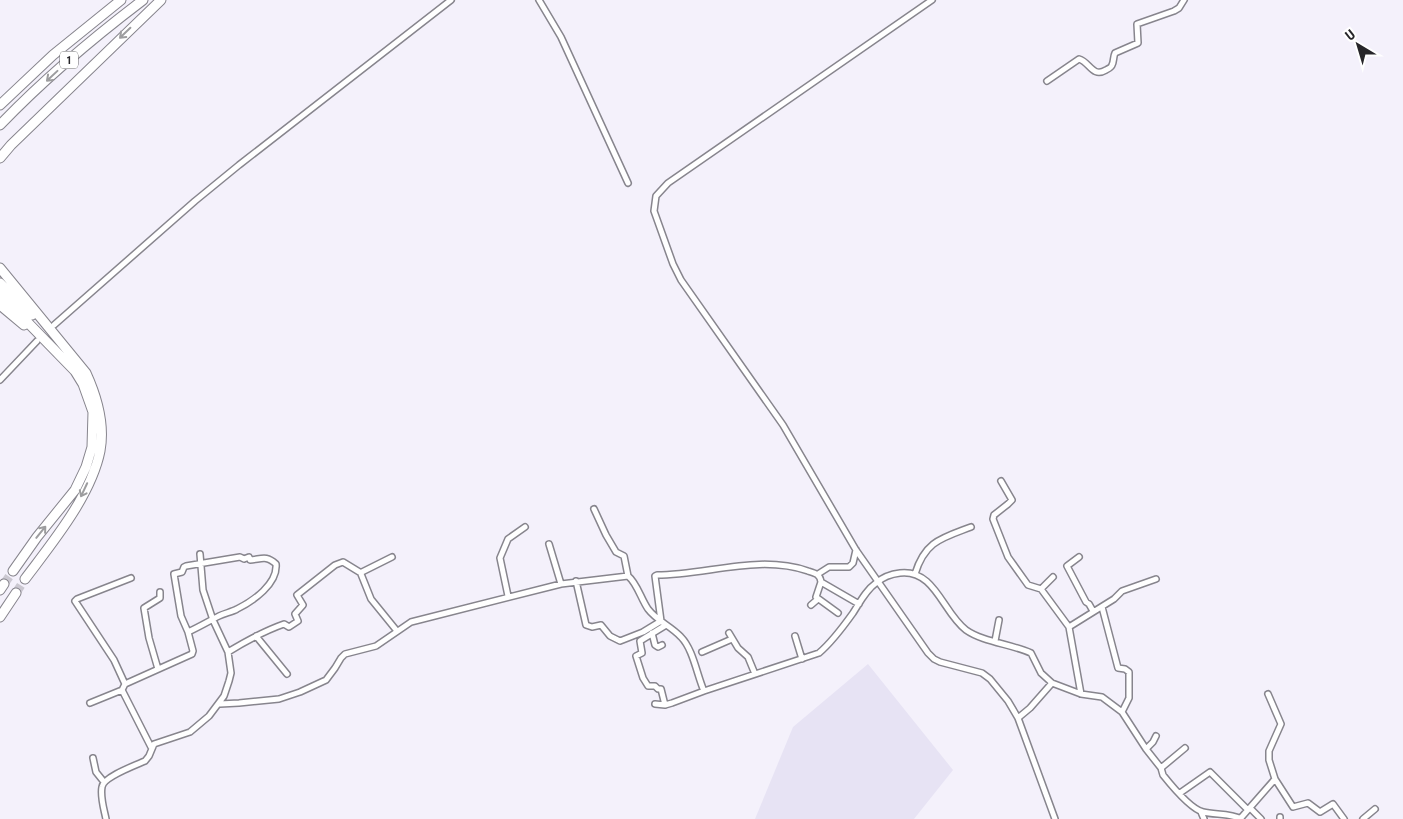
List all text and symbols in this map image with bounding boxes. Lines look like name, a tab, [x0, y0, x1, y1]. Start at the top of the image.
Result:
north arrow	[1333, 20, 1383, 70]
text: U	[1342, 26, 1358, 44]
one-way arrow	[120, 27, 132, 39]
road number: 1	[60, 52, 78, 68]
one-way arrow	[45, 70, 58, 82]
one-way arrow	[79, 482, 89, 497]
one-way arrow	[36, 525, 47, 538]

